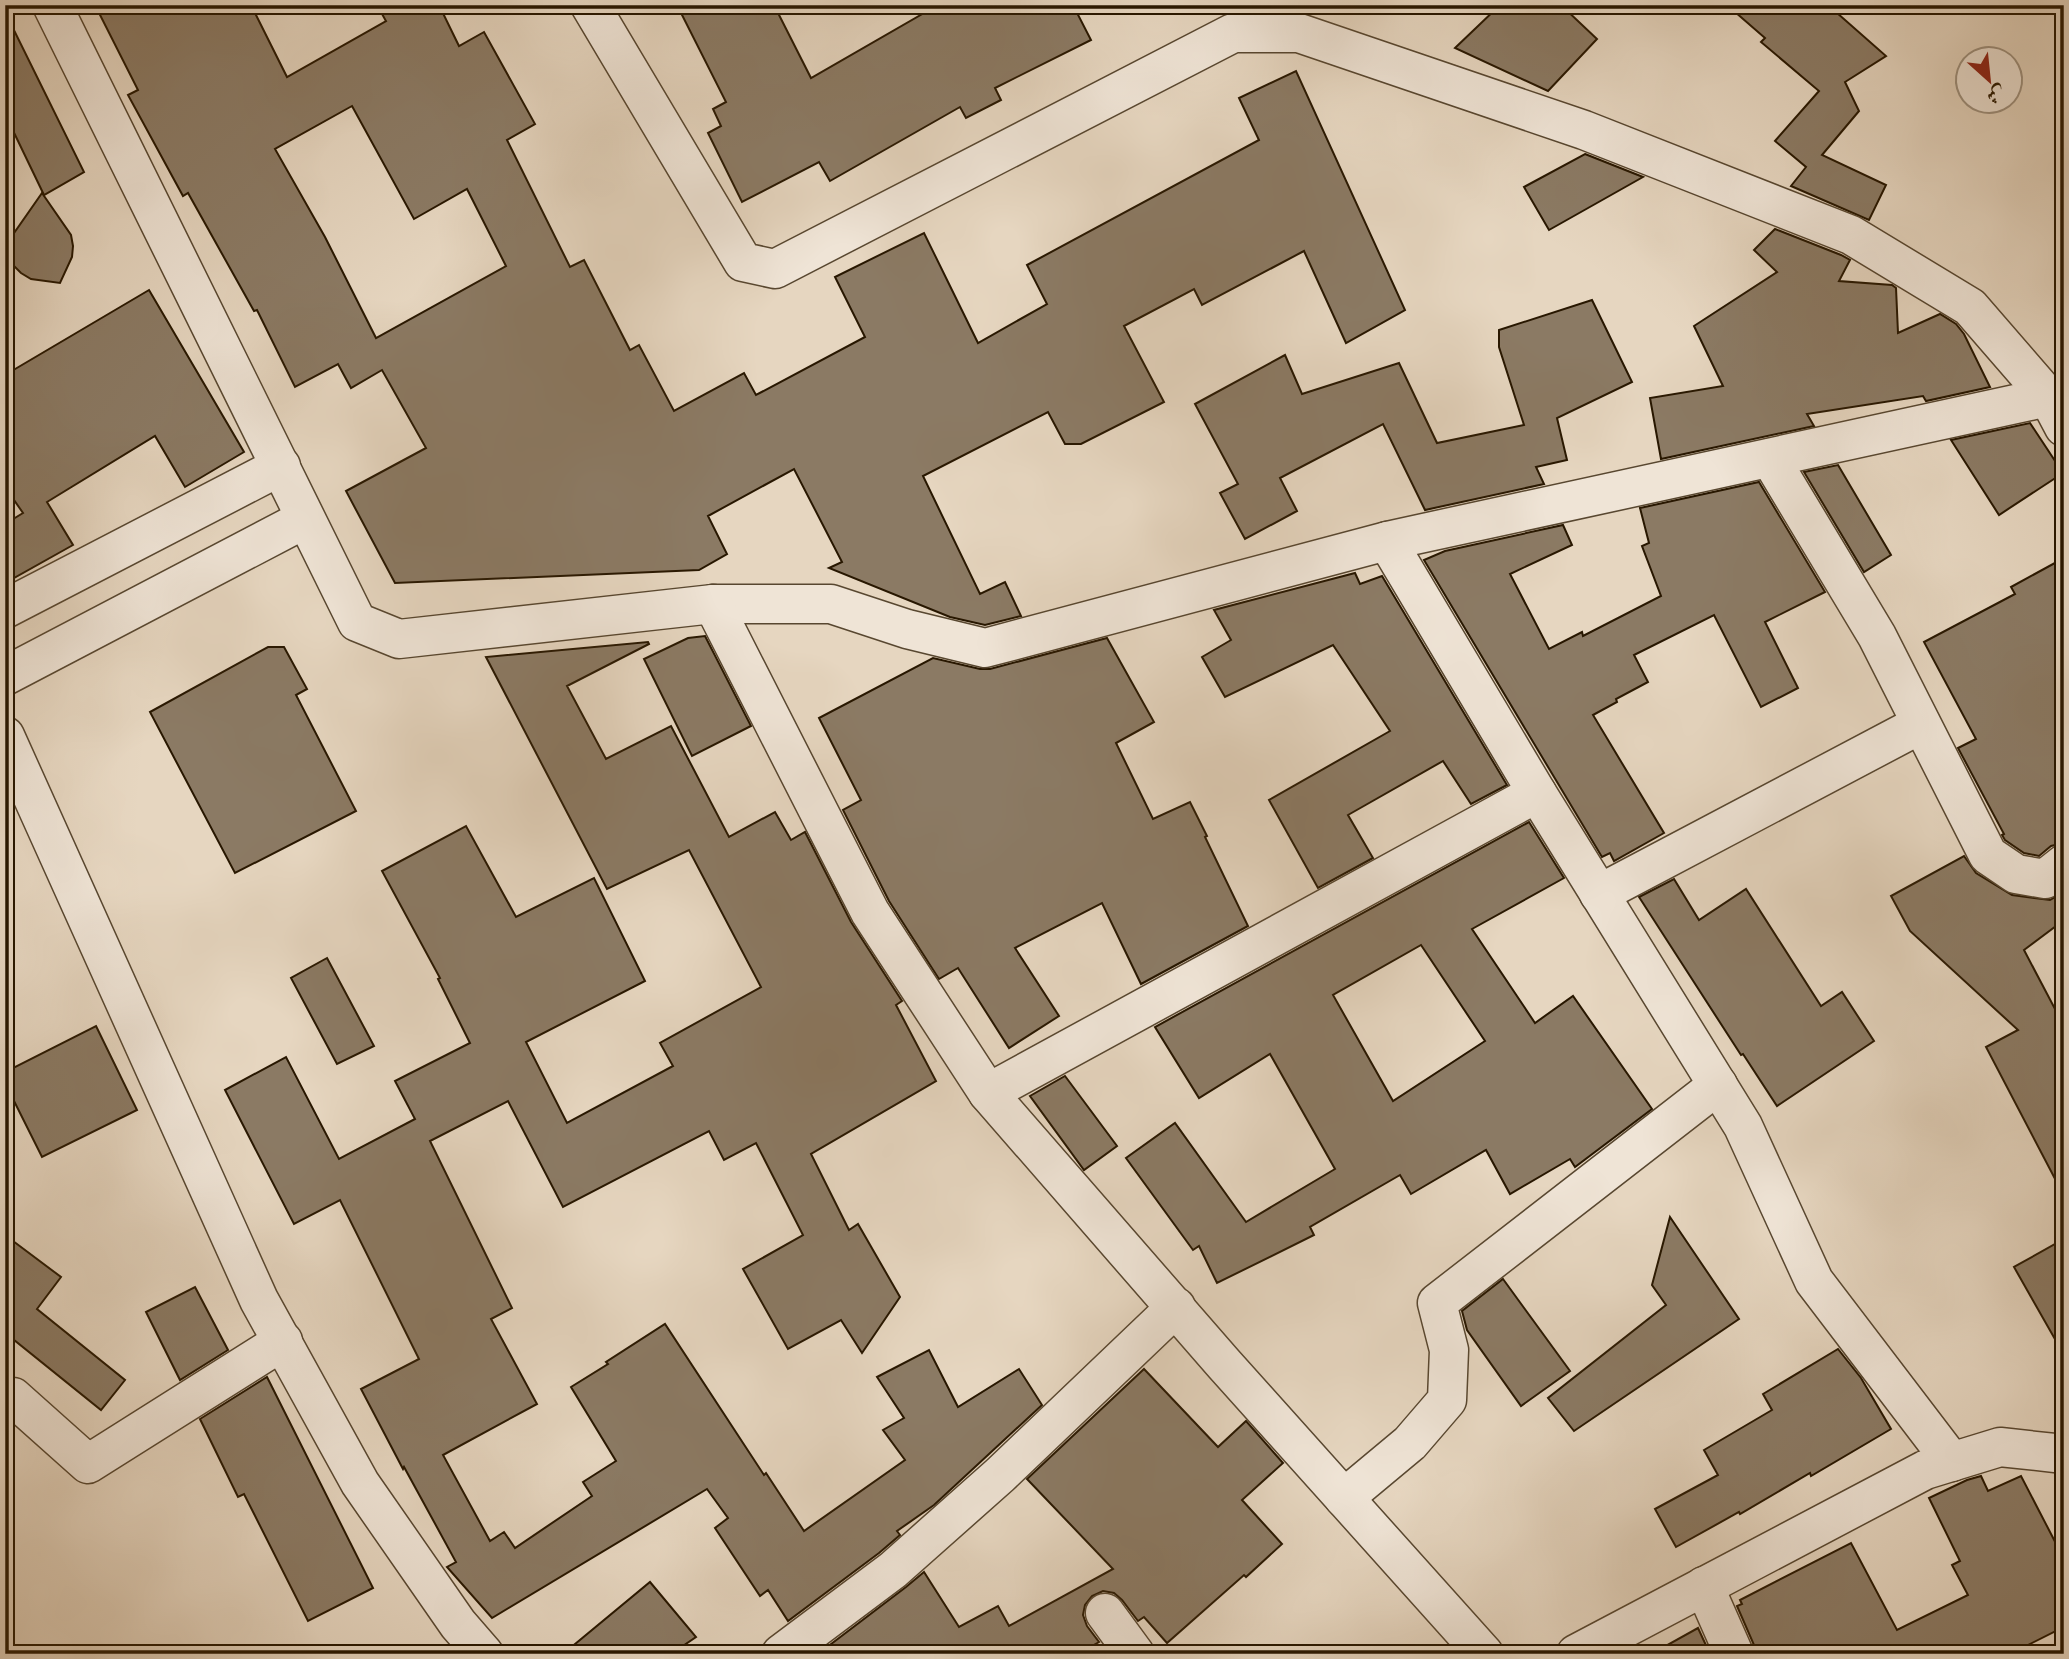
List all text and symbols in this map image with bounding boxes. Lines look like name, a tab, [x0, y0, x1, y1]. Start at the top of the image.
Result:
north arrow	[1954, 46, 2024, 116]
text: ش	[1983, 80, 2008, 106]

